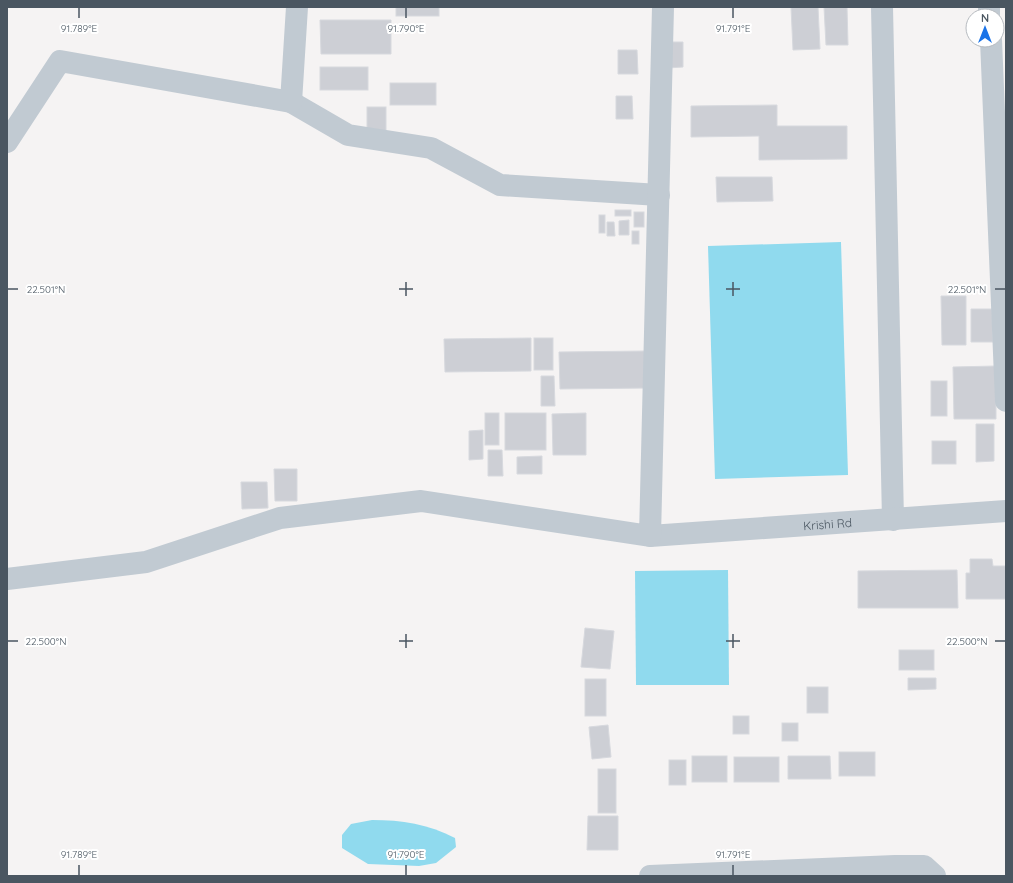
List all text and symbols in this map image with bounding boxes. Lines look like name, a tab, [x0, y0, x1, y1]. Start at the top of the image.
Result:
north arrow	[965, 8, 1005, 48]
text: N	[981, 11, 989, 25]
text: 91.789°E	[61, 22, 97, 35]
text: 91.790°E	[388, 22, 425, 35]
text: 91.791°E	[716, 22, 751, 35]
text: 22.501°N	[27, 283, 65, 296]
text: 22.501°N	[948, 283, 986, 296]
street label: Krishi Rd	[803, 514, 852, 533]
text: 22.500°N	[26, 635, 66, 648]
text: 22.500°N	[947, 635, 987, 648]
text: 91.789°E	[61, 848, 97, 861]
text: 91.790°E	[388, 848, 425, 861]
text: 91.791°E	[716, 848, 751, 861]

